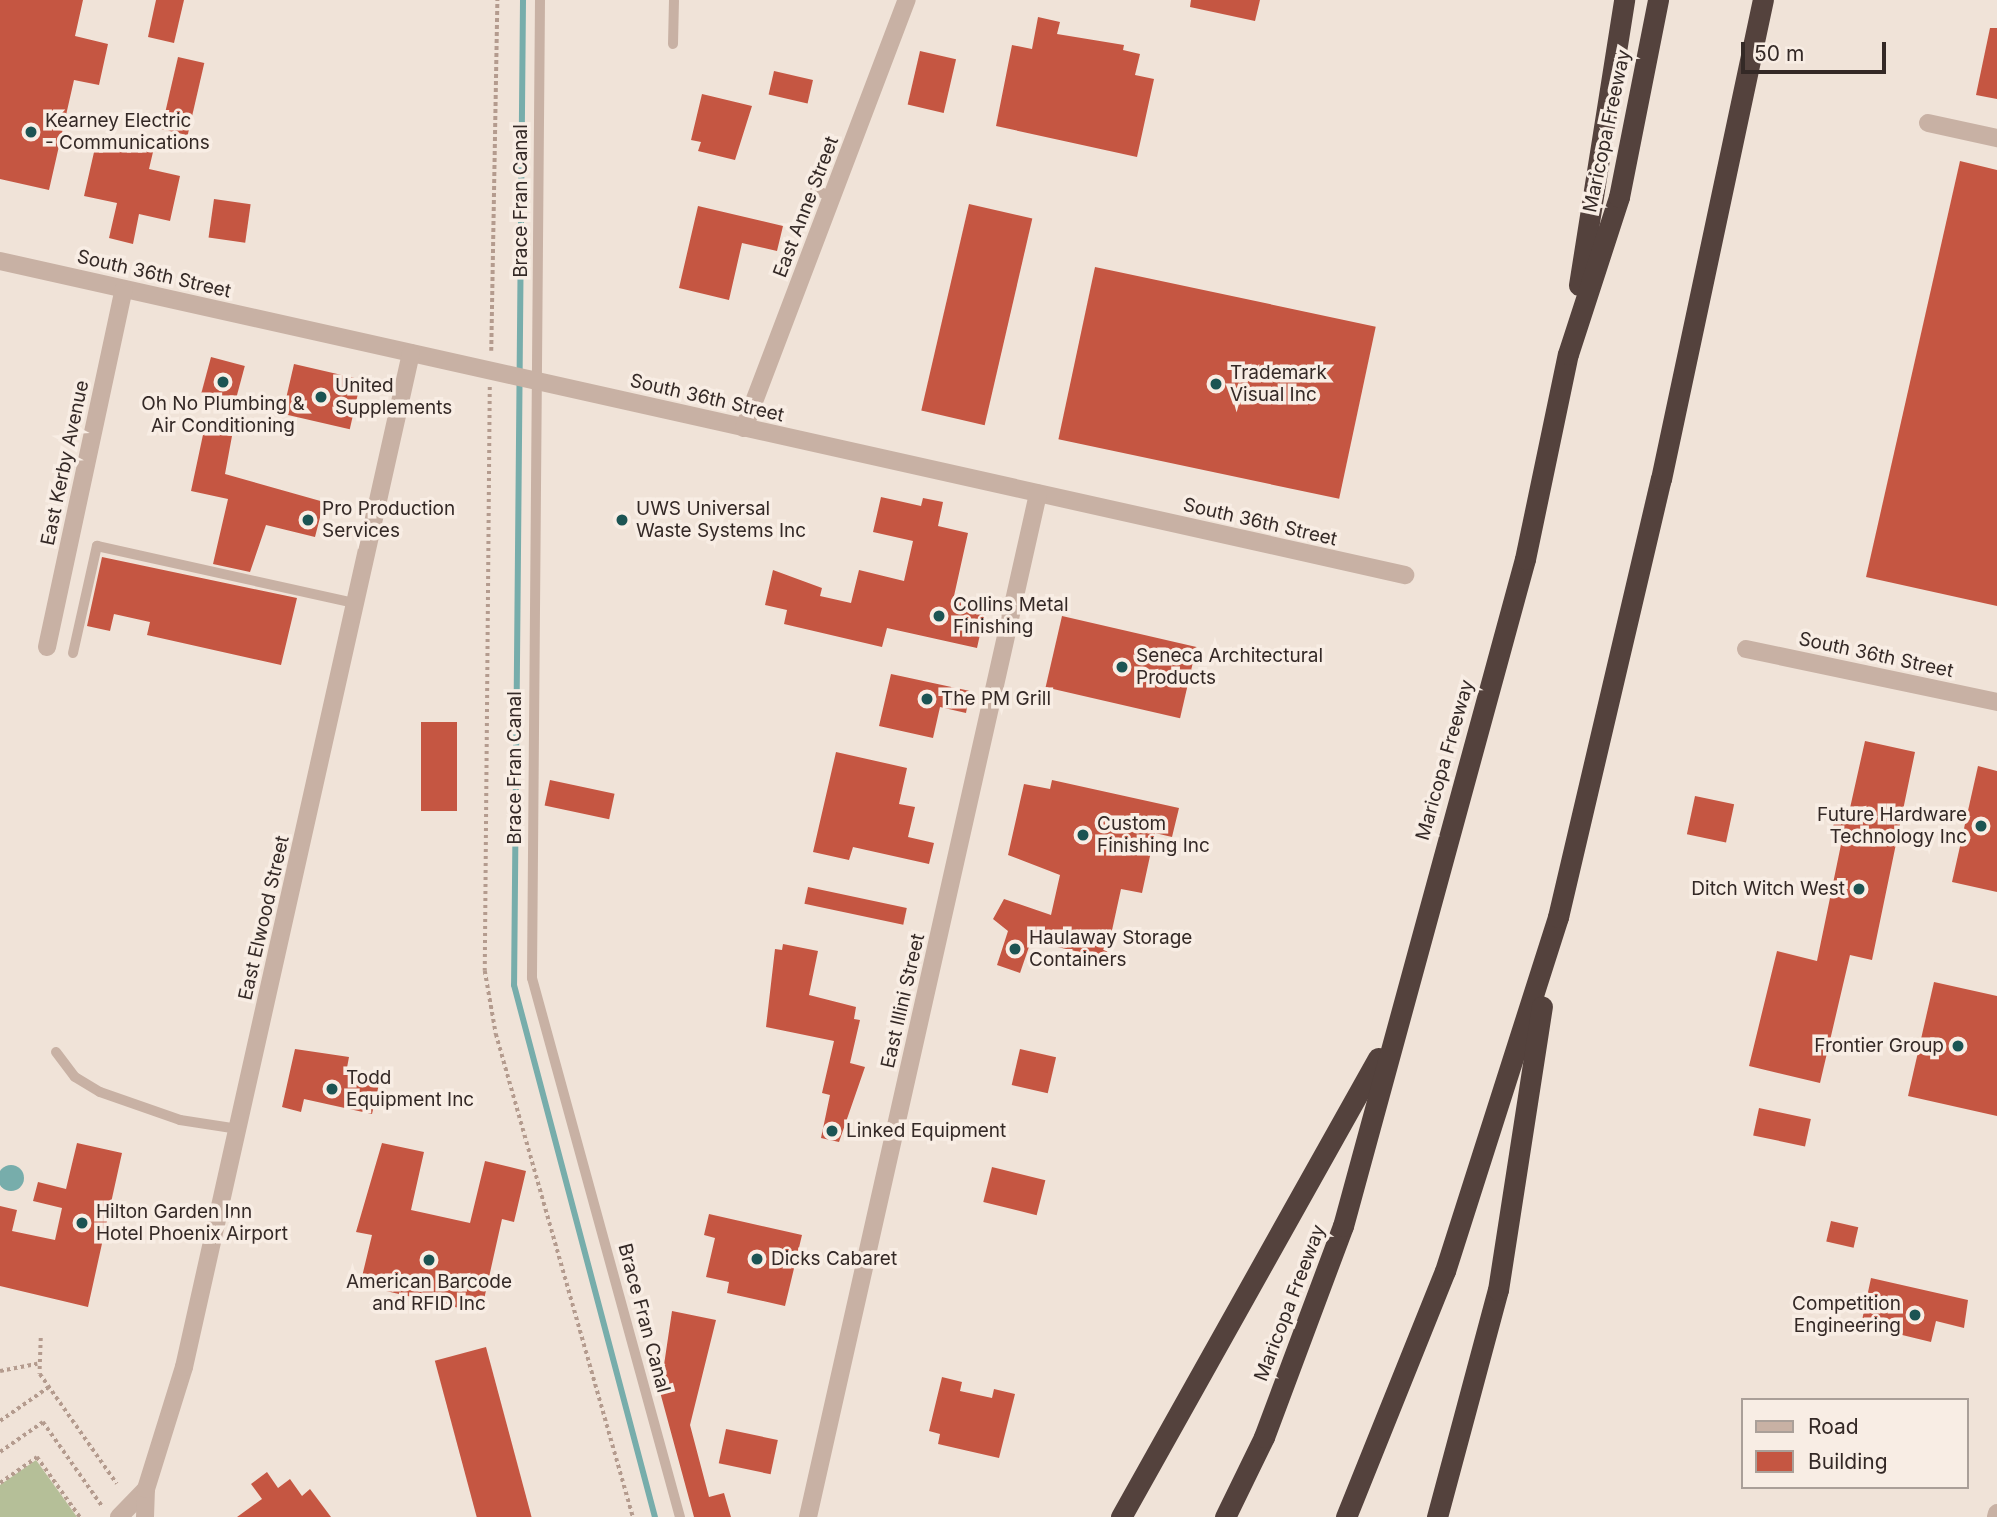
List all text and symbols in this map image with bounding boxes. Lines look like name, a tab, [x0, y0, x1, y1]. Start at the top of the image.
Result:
scale bar	[1745, 28, 1890, 72]
text: 50 m	[1754, 41, 1804, 66]
street label: Maricopa Freeway	[1579, 47, 1635, 215]
place label: Kearney Electric - Communications	[45, 110, 210, 154]
marker: Kearney Electric - Communications	[23, 124, 39, 140]
street label: Brace Fran Canal	[510, 124, 532, 278]
street label: East Anne Street	[769, 133, 843, 281]
street label: South 36th Street	[75, 245, 233, 303]
place label: Trademark Visual Inc	[1230, 362, 1327, 406]
street label: South 36th Street	[628, 369, 786, 427]
marker: Oh No Plumbing & Air Conditioning	[215, 374, 231, 390]
place label: United Supplements	[335, 375, 452, 419]
marker: Trademark Visual Inc	[1208, 376, 1224, 392]
street label: East Kerby Avenue	[36, 378, 94, 548]
marker: United Supplements	[313, 389, 329, 405]
place label: Oh No Plumbing & Air Conditioning	[141, 393, 305, 437]
street label: South 36th Street	[1181, 493, 1339, 551]
place label: Pro Production Services	[322, 498, 455, 542]
place label: UWS Universal Waste Systems Inc	[636, 498, 806, 542]
marker: Pro Production Services	[300, 512, 316, 528]
marker: UWS Universal Waste Systems Inc	[614, 512, 630, 528]
place label: Collins Metal Finishing	[953, 594, 1068, 638]
marker: Collins Metal Finishing	[931, 608, 947, 624]
street label: South 36th Street	[1797, 627, 1955, 683]
place label: Seneca Architectural Products	[1136, 645, 1323, 689]
marker: Seneca Architectural Products	[1114, 659, 1130, 675]
street label: Maricopa Freeway	[1411, 677, 1479, 843]
place label: The PM Grill	[941, 688, 1051, 710]
street label: Brace Fran Canal	[504, 691, 526, 845]
marker: The PM Grill	[919, 691, 935, 707]
place label: Future Hardware Technology Inc	[1817, 804, 1967, 848]
place label: Custom Finishing Inc	[1097, 813, 1210, 857]
marker: Future Hardware Technology Inc	[1973, 818, 1989, 834]
marker: Custom Finishing Inc	[1075, 827, 1091, 843]
street label: East Elwood Street	[234, 833, 294, 1003]
place label: Ditch Witch West	[1691, 878, 1845, 900]
marker: Ditch Witch West	[1851, 881, 1867, 897]
place label: Haulaway Storage Containers	[1029, 927, 1192, 971]
street label: East Illini Street	[876, 932, 930, 1070]
marker: Haulaway Storage Containers	[1007, 941, 1023, 957]
place label: Frontier Group	[1814, 1035, 1944, 1057]
marker: Frontier Group	[1950, 1038, 1966, 1054]
place label: Todd Equipment Inc	[346, 1067, 474, 1111]
marker: Todd Equipment Inc	[324, 1081, 340, 1097]
place label: Linked Equipment	[846, 1120, 1006, 1142]
marker: Linked Equipment	[824, 1123, 840, 1139]
place label: Hilton Garden Inn Hotel Phoenix Airport	[96, 1201, 288, 1245]
marker: Hilton Garden Inn Hotel Phoenix Airport	[74, 1215, 90, 1231]
street label: Maricopa Freeway	[1250, 1221, 1330, 1385]
street label: Brace Fran Canal	[613, 1241, 675, 1395]
place label: Dicks Cabaret	[771, 1248, 897, 1270]
marker: Dicks Cabaret	[749, 1251, 765, 1267]
marker: American Barcode and RFID Inc	[421, 1252, 437, 1268]
place label: American Barcode and RFID Inc	[346, 1271, 512, 1315]
place label: Competition Engineering	[1792, 1293, 1901, 1337]
marker: Competition Engineering	[1907, 1307, 1923, 1323]
legend	[1742, 1398, 1969, 1489]
text: Road	[1808, 1414, 1859, 1439]
text: Building	[1808, 1449, 1888, 1474]

